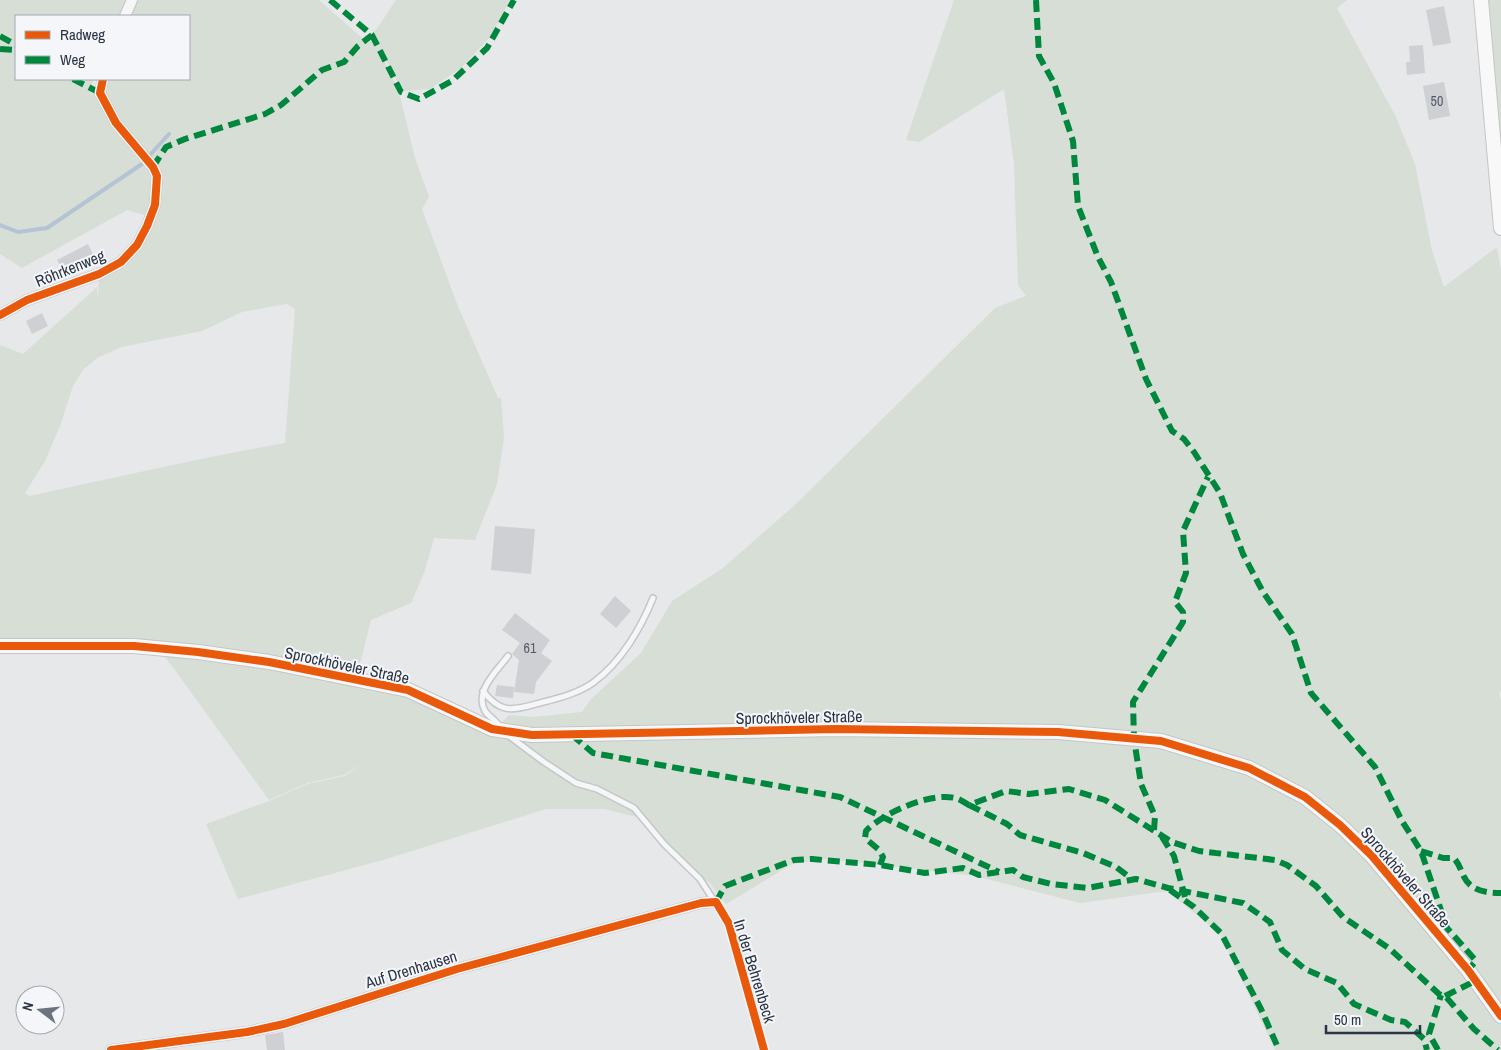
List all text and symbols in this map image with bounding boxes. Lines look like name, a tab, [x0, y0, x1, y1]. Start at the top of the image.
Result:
legend	[15, 15, 190, 80]
text: Radweg	[60, 24, 105, 45]
text: Weg	[60, 49, 85, 70]
house number: 50	[1431, 92, 1443, 110]
street label: Röhrkenweg	[32, 244, 109, 292]
house number: 61	[524, 639, 537, 657]
street label: Sprockhöveler Straße	[283, 641, 411, 689]
street label: Sprockhöveler Straße	[735, 705, 863, 729]
street label: Sprockhöveler Straße	[1356, 822, 1456, 932]
street label: In der Behrenbeck	[729, 917, 781, 1026]
street label: Auf Drenhausen	[361, 945, 460, 994]
north arrow	[15, 985, 65, 1035]
text: N	[18, 1000, 37, 1013]
scale bar	[1326, 1002, 1420, 1034]
text: 50 m	[1334, 1009, 1361, 1030]

